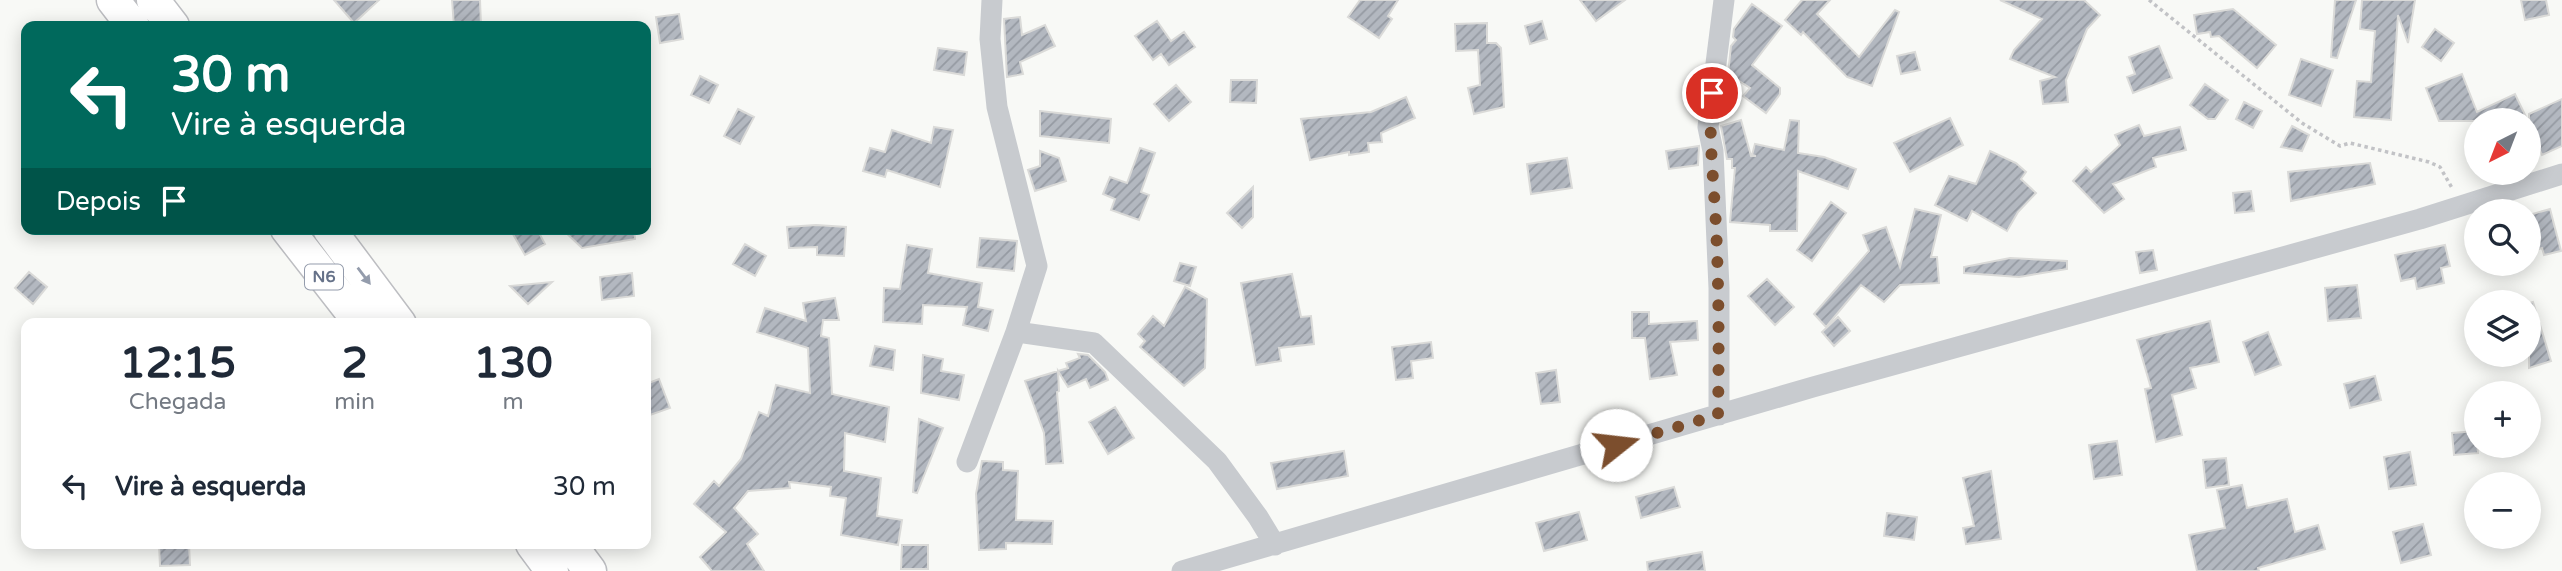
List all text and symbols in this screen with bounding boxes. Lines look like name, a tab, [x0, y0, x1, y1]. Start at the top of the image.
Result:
text: 30 m	[171, 46, 290, 105]
icon: left	[56, 49, 147, 140]
pin	[1682, 63, 1742, 123]
icon: arrive	[1693, 74, 1731, 112]
text: Vire à esquerda	[171, 106, 407, 144]
north arrow	[2464, 108, 2541, 186]
map controls	[2464, 108, 2541, 549]
icon: arrive	[155, 182, 193, 220]
text: Depois	[56, 186, 141, 217]
button: search	[2464, 199, 2541, 276]
road number: N6	[305, 264, 343, 290]
one-way arrow	[357, 267, 372, 285]
button: layers	[2464, 290, 2541, 367]
text: 12:15	[119, 338, 236, 389]
text: 2	[341, 338, 368, 389]
text: 130	[473, 338, 553, 389]
button: +	[2464, 381, 2541, 458]
text: Chegada	[129, 388, 227, 416]
text: min	[334, 388, 375, 416]
text: m	[502, 388, 524, 416]
position arrow	[1579, 408, 1653, 482]
icon: left	[56, 467, 94, 505]
text: Vire à esquerda	[115, 471, 306, 502]
text: 30 m	[553, 471, 616, 502]
button: −	[2464, 472, 2541, 549]

